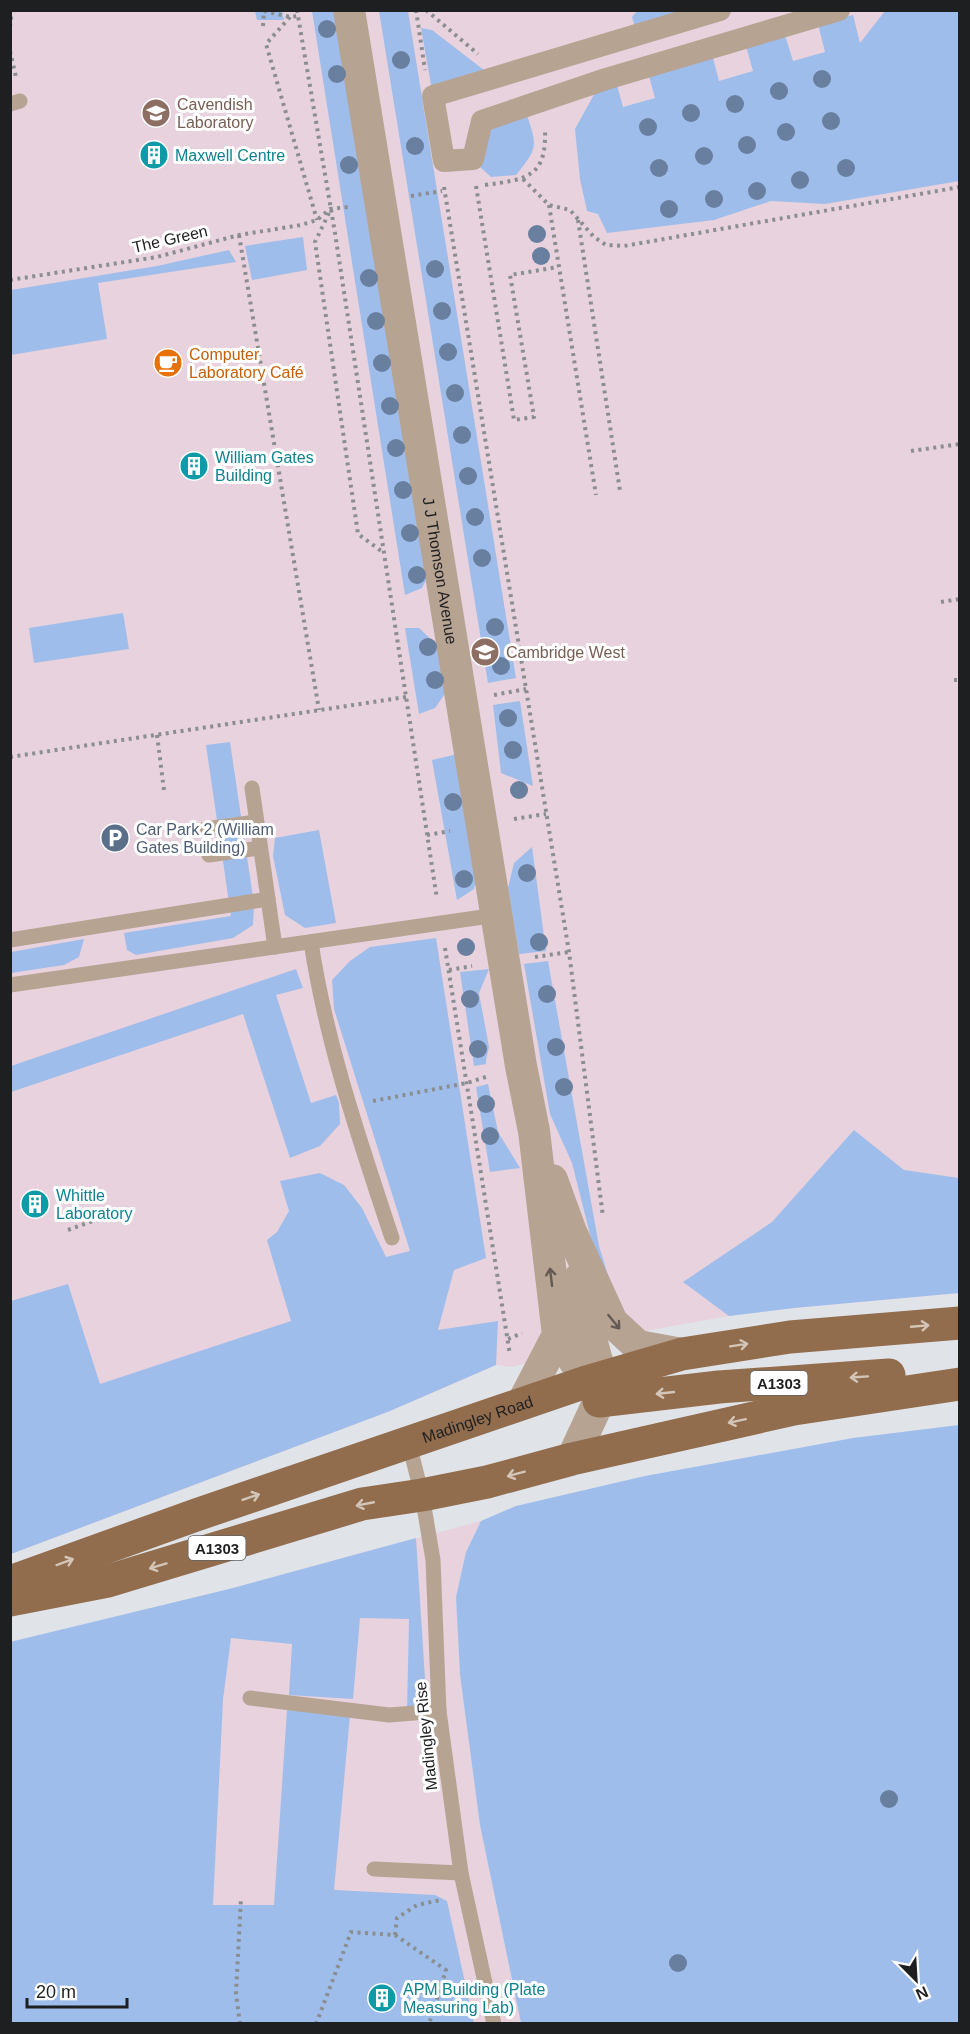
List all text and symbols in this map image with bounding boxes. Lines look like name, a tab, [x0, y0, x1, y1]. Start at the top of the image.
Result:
place label: Cavendish Laboratory	[177, 96, 254, 131]
school or university icon: Cavendish Laboratory	[140, 97, 172, 129]
building icon: Maxwell Centre	[138, 139, 170, 171]
place label: Maxwell Centre	[175, 147, 285, 164]
street label: The Green	[131, 222, 209, 256]
place label: Computer Laboratory Café	[189, 346, 304, 381]
cafe icon: Computer Laboratory Café	[152, 347, 184, 379]
place label: William Gates Building	[215, 449, 314, 484]
building icon: William Gates Building	[178, 450, 210, 482]
street label: J J Thomson Avenue	[420, 496, 461, 646]
school or university icon: Cambridge West	[469, 636, 501, 668]
place label: Cambridge West	[506, 644, 625, 661]
place label: Car Park 2 (William Gates Building)	[136, 821, 274, 856]
parking icon: Car Park 2 (William Gates Building)	[99, 822, 131, 854]
place label: Whittle Laboratory	[56, 1187, 133, 1222]
building icon: Whittle Laboratory	[19, 1188, 51, 1220]
one-way arrow	[545, 1267, 556, 1287]
one-way arrow	[608, 1314, 621, 1330]
one-way arrow	[910, 1320, 930, 1331]
one-way arrow	[729, 1339, 749, 1350]
road number: A1303	[750, 1371, 808, 1395]
one-way arrow	[850, 1372, 870, 1383]
one-way arrow	[656, 1388, 675, 1399]
street label: Madingley Road	[420, 1392, 535, 1446]
one-way arrow	[728, 1416, 747, 1428]
one-way arrow	[507, 1469, 526, 1481]
one-way arrow	[242, 1490, 260, 1501]
one-way arrow	[355, 1499, 375, 1510]
road number: A1303	[188, 1536, 246, 1560]
one-way arrow	[55, 1555, 74, 1566]
one-way arrow	[149, 1561, 168, 1572]
street label: Madingley Rise	[412, 1681, 440, 1791]
north arrow	[886, 1950, 946, 2010]
scale bar	[27, 1971, 128, 2009]
place label: APM Building (Plate Measuring Lab)	[403, 1981, 545, 2016]
text: 20 m	[36, 1982, 76, 2002]
building icon: APM Building (Plate Measuring Lab)	[366, 1982, 398, 2014]
text: N	[913, 1983, 931, 2003]

